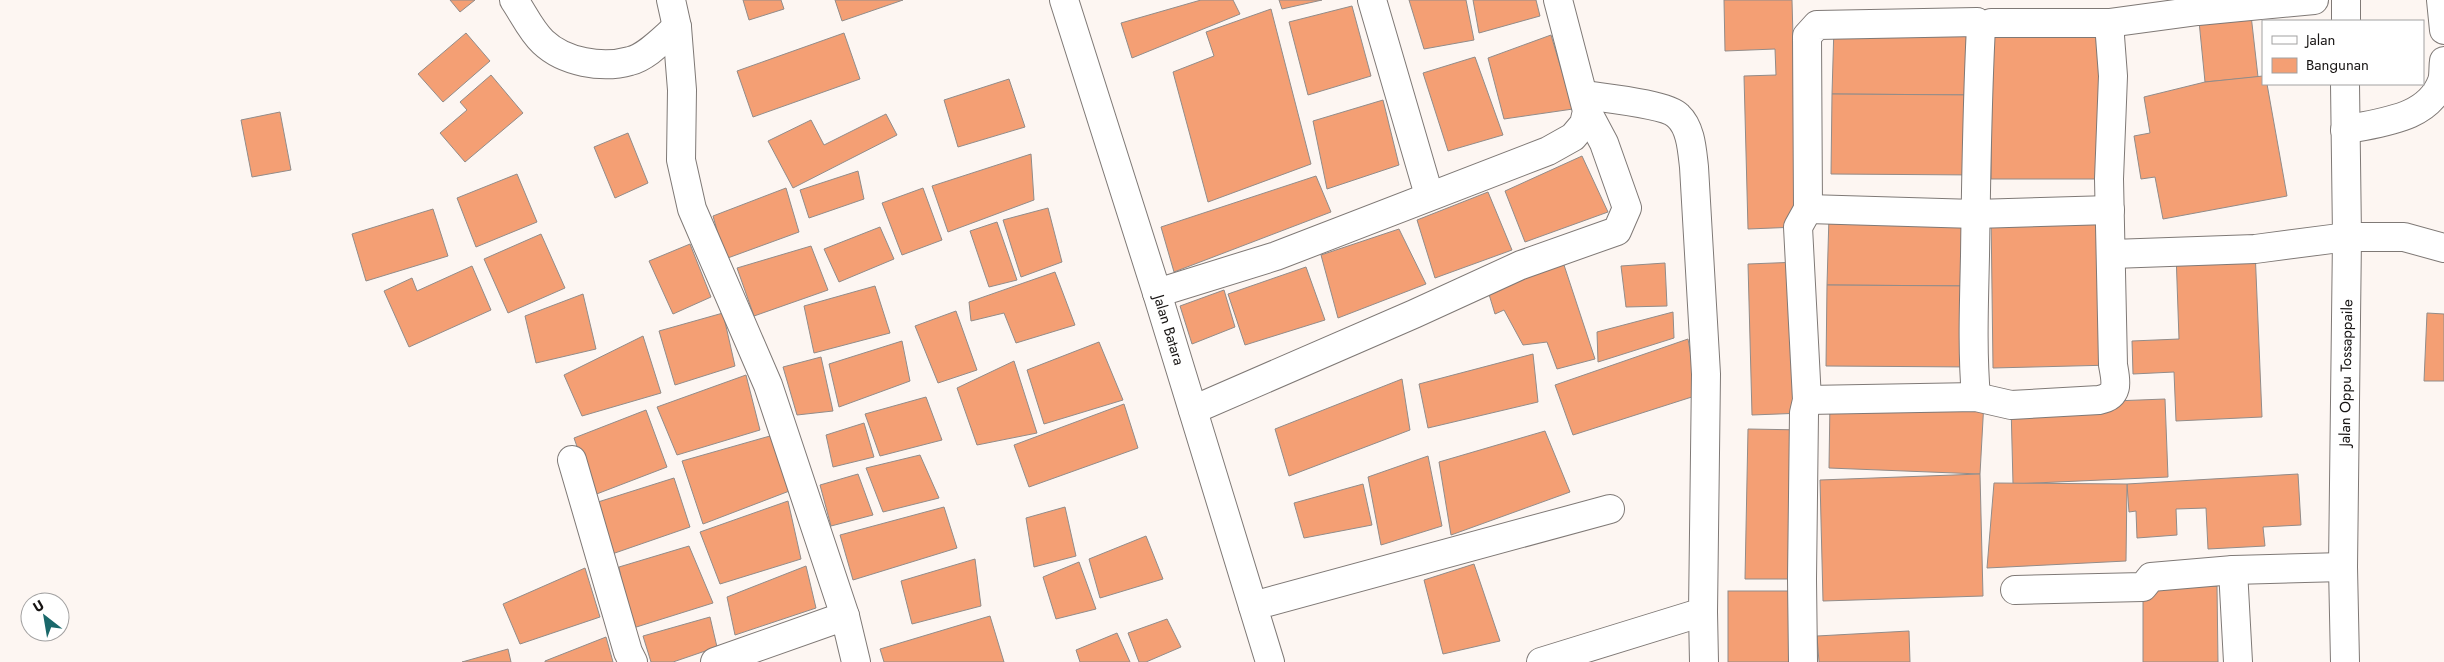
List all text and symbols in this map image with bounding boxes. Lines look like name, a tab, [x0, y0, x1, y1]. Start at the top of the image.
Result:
legend	[2262, 20, 2424, 85]
text: Jalan	[2304, 29, 2335, 51]
text: Bangunan	[2306, 54, 2369, 76]
street label: Jalan Batara	[1147, 290, 1190, 368]
street label: Jalan Oppu Tossappaile	[2334, 299, 2358, 449]
north arrow	[20, 592, 70, 642]
text: U	[29, 595, 48, 617]

